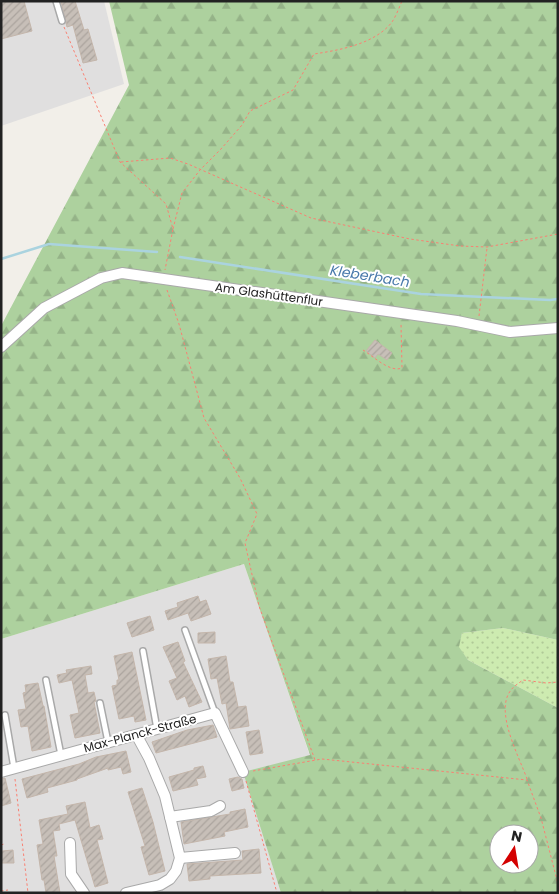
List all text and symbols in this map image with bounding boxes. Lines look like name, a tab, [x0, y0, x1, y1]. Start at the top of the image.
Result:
water label: Kleberbach	[329, 260, 411, 292]
street label: Am Glashüttenflur	[214, 278, 324, 310]
street label: Max-Planck-Straße	[82, 710, 198, 756]
north arrow	[489, 824, 539, 874]
text: N	[509, 825, 524, 847]

